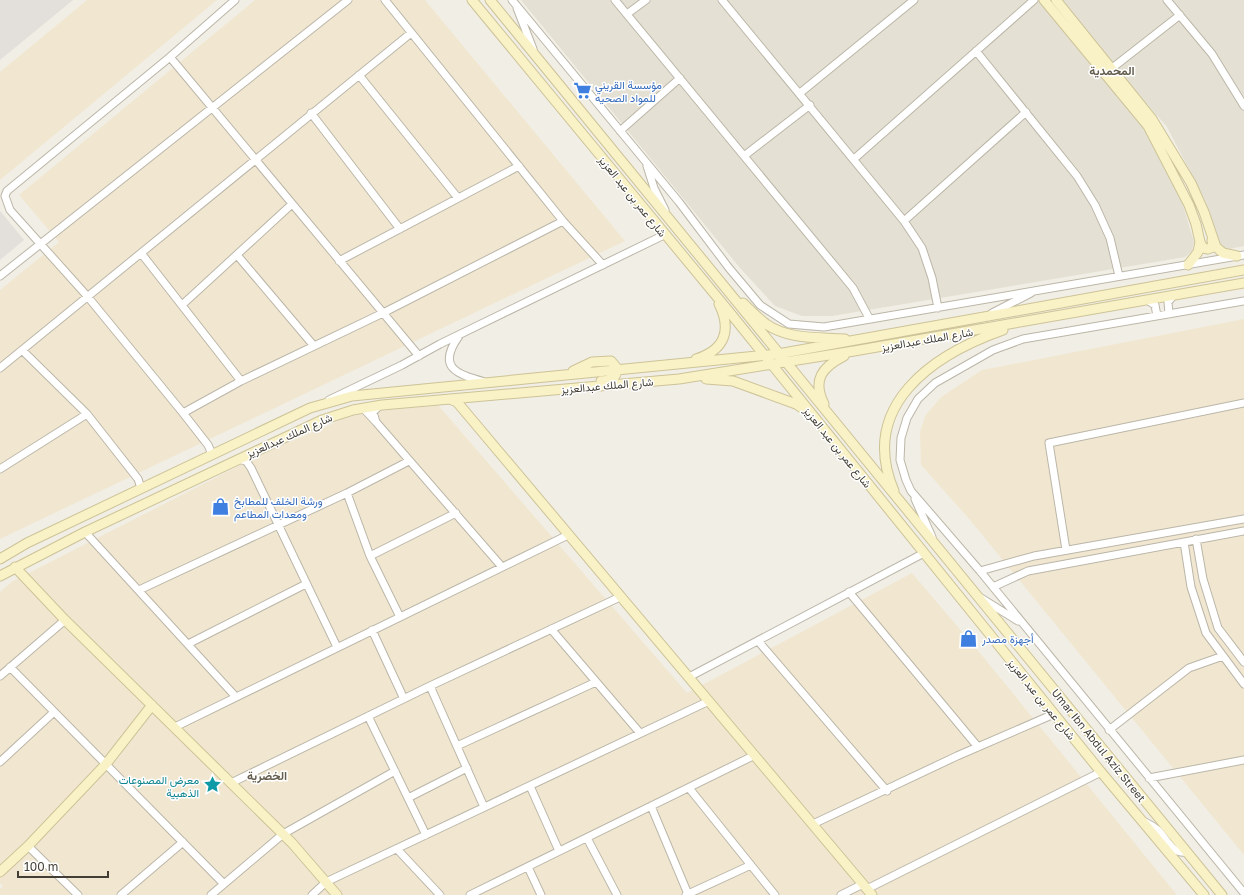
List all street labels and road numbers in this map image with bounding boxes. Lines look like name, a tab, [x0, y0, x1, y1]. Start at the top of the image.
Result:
street label: شارع عمر بن عبد العزيز	[594, 152, 670, 241]
street label: شارع الملك عبدالعزيز	[879, 324, 975, 356]
street label: شارع الملك عبدالعزيز	[559, 374, 654, 398]
street label: شارع عمر بن عبد العزيز	[799, 403, 875, 492]
street label: شارع الملك عبدالعزيز	[243, 410, 335, 462]
street label: شارع عمر بن عبد العزيز	[1003, 655, 1079, 744]
street label: Umar Ibn Abdul Aziz Street	[1049, 686, 1149, 804]

